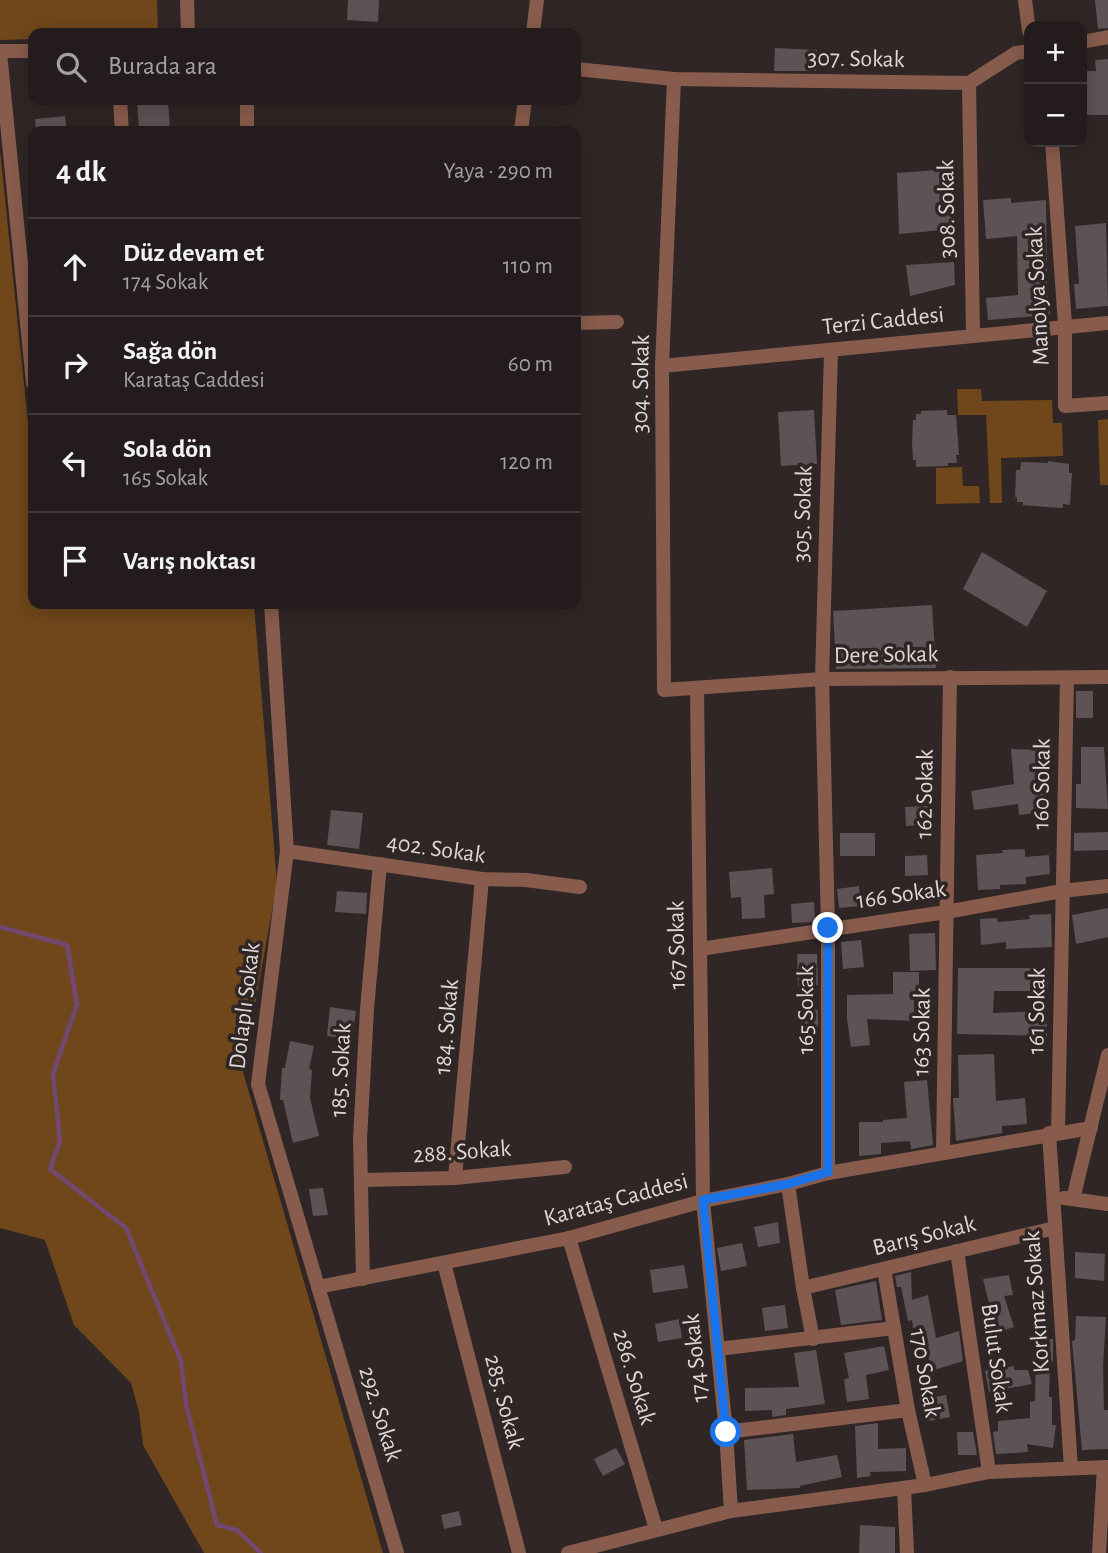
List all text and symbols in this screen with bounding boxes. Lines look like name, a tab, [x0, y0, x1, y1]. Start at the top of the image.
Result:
map controls	[1024, 21, 1087, 147]
button: +	[1024, 21, 1087, 84]
search box	[28, 28, 581, 105]
street label: 307. Sokak	[807, 46, 905, 72]
icon: search	[52, 48, 90, 86]
text: Burada ara	[108, 53, 217, 79]
button: −	[1024, 84, 1087, 147]
text: 4 dk	[56, 157, 106, 187]
street label: 308. Sokak	[934, 159, 960, 258]
text: Yaya · 290 m	[443, 160, 553, 183]
street label: Manolya Sokak	[1022, 226, 1054, 366]
text: Düz devam et	[123, 240, 264, 266]
icon: ahead	[56, 248, 94, 286]
text: 110 m	[503, 255, 553, 278]
text: 174 Sokak	[123, 271, 208, 294]
street label: Terzi Caddesi	[821, 303, 945, 339]
street label: 304. Sokak	[628, 334, 654, 434]
text: Sağa dön	[123, 338, 217, 364]
icon: right	[56, 346, 94, 384]
text: 60 m	[508, 353, 553, 376]
text: Karataş Caddesi	[123, 369, 265, 392]
text: Sola dön	[123, 436, 212, 462]
icon: left	[56, 444, 94, 482]
text: 120 m	[500, 451, 553, 474]
street label: 305. Sokak	[789, 465, 817, 563]
text: 165 Sokak	[123, 467, 208, 490]
icon: arrive	[56, 542, 94, 580]
text: Varış noktası	[123, 548, 256, 574]
street label: Dere Sokak	[834, 642, 938, 668]
street label: 160 Sokak	[1029, 738, 1055, 830]
street label: 162 Sokak	[912, 749, 938, 839]
street label: 402. Sokak	[385, 830, 487, 868]
street label: 166 Sokak	[855, 877, 947, 913]
street label: 167 Sokak	[664, 900, 690, 990]
route end	[812, 912, 843, 943]
street label: Dolaplı Sokak	[225, 941, 265, 1071]
street label: 165 Sokak	[794, 966, 818, 1054]
street label: 161 Sokak	[1024, 967, 1050, 1055]
street label: 184. Sokak	[431, 978, 463, 1076]
street label: 163 Sokak	[909, 987, 935, 1076]
street label: 185. Sokak	[327, 1022, 355, 1118]
street label: 288. Sokak	[412, 1137, 512, 1167]
street label: Karataş Caddesi	[541, 1169, 691, 1231]
street label: Barış Sokak	[870, 1212, 978, 1260]
street label: Korkmaz Sokak	[1020, 1230, 1054, 1374]
street label: Bulut Sokak	[976, 1302, 1016, 1414]
street label: 174 Sokak	[679, 1312, 713, 1403]
street label: 286. Sokak	[608, 1327, 660, 1427]
street label: 170 Sokak	[905, 1327, 945, 1419]
street label: 285. Sokak	[480, 1352, 528, 1452]
street label: 292. Sokak	[354, 1364, 406, 1464]
route start	[710, 1416, 741, 1447]

